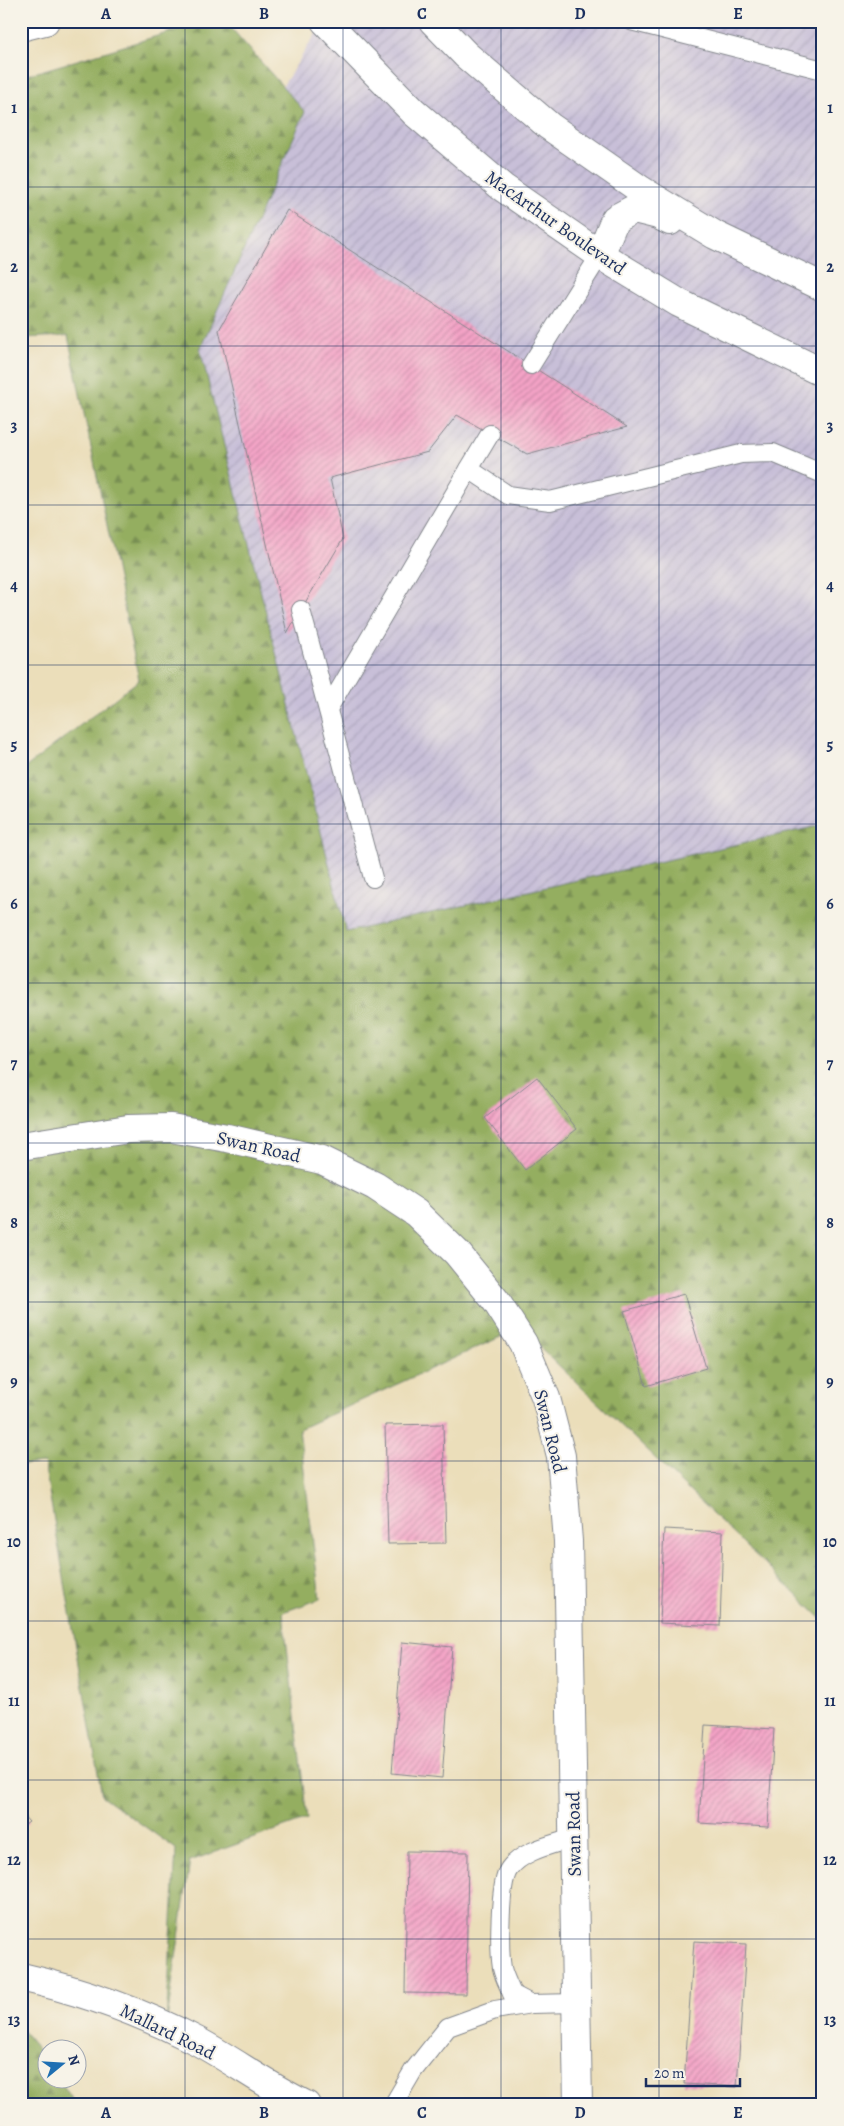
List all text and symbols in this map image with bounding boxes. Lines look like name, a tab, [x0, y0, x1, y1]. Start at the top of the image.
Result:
text: A	[100, 3, 112, 25]
text: B	[259, 3, 269, 25]
text: C	[417, 3, 427, 25]
text: D	[574, 3, 586, 25]
text: E	[733, 3, 743, 25]
text: 1	[11, 97, 17, 119]
text: 1	[827, 97, 833, 119]
street label: MacArthur Boulevard	[480, 164, 632, 282]
text: 2	[10, 256, 18, 278]
text: 2	[826, 256, 834, 278]
text: 3	[11, 415, 18, 437]
text: 3	[827, 415, 834, 437]
text: 4	[10, 575, 18, 597]
text: 4	[826, 575, 834, 597]
text: 5	[11, 734, 18, 756]
text: 5	[827, 734, 834, 756]
text: 6	[10, 893, 18, 915]
text: 6	[826, 893, 834, 915]
text: 7	[11, 1053, 18, 1075]
text: 7	[827, 1053, 834, 1075]
street label: Swan Road	[214, 1125, 304, 1169]
text: 8	[10, 1212, 18, 1234]
text: 8	[826, 1212, 834, 1234]
text: 9	[10, 1371, 18, 1393]
text: 9	[826, 1371, 834, 1393]
street label: Swan Road	[527, 1387, 573, 1477]
text: 10	[7, 1531, 21, 1553]
text: 10	[823, 1531, 837, 1553]
text: 11	[8, 1690, 20, 1712]
text: 11	[824, 1690, 836, 1712]
street label: Swan Road	[560, 1790, 588, 1877]
text: 12	[7, 1849, 21, 1871]
text: 12	[823, 1849, 837, 1871]
street label: Mallard Road	[115, 1998, 220, 2067]
text: 13	[8, 2009, 20, 2031]
text: 13	[824, 2009, 836, 2031]
north arrow	[38, 2038, 88, 2088]
text: N	[63, 2052, 84, 2068]
scale bar	[646, 2056, 740, 2088]
text: 20 m	[654, 2063, 685, 2083]
text: A	[100, 2102, 112, 2124]
text: B	[259, 2102, 269, 2124]
text: C	[417, 2102, 427, 2124]
text: D	[574, 2102, 586, 2124]
text: E	[733, 2102, 743, 2124]

